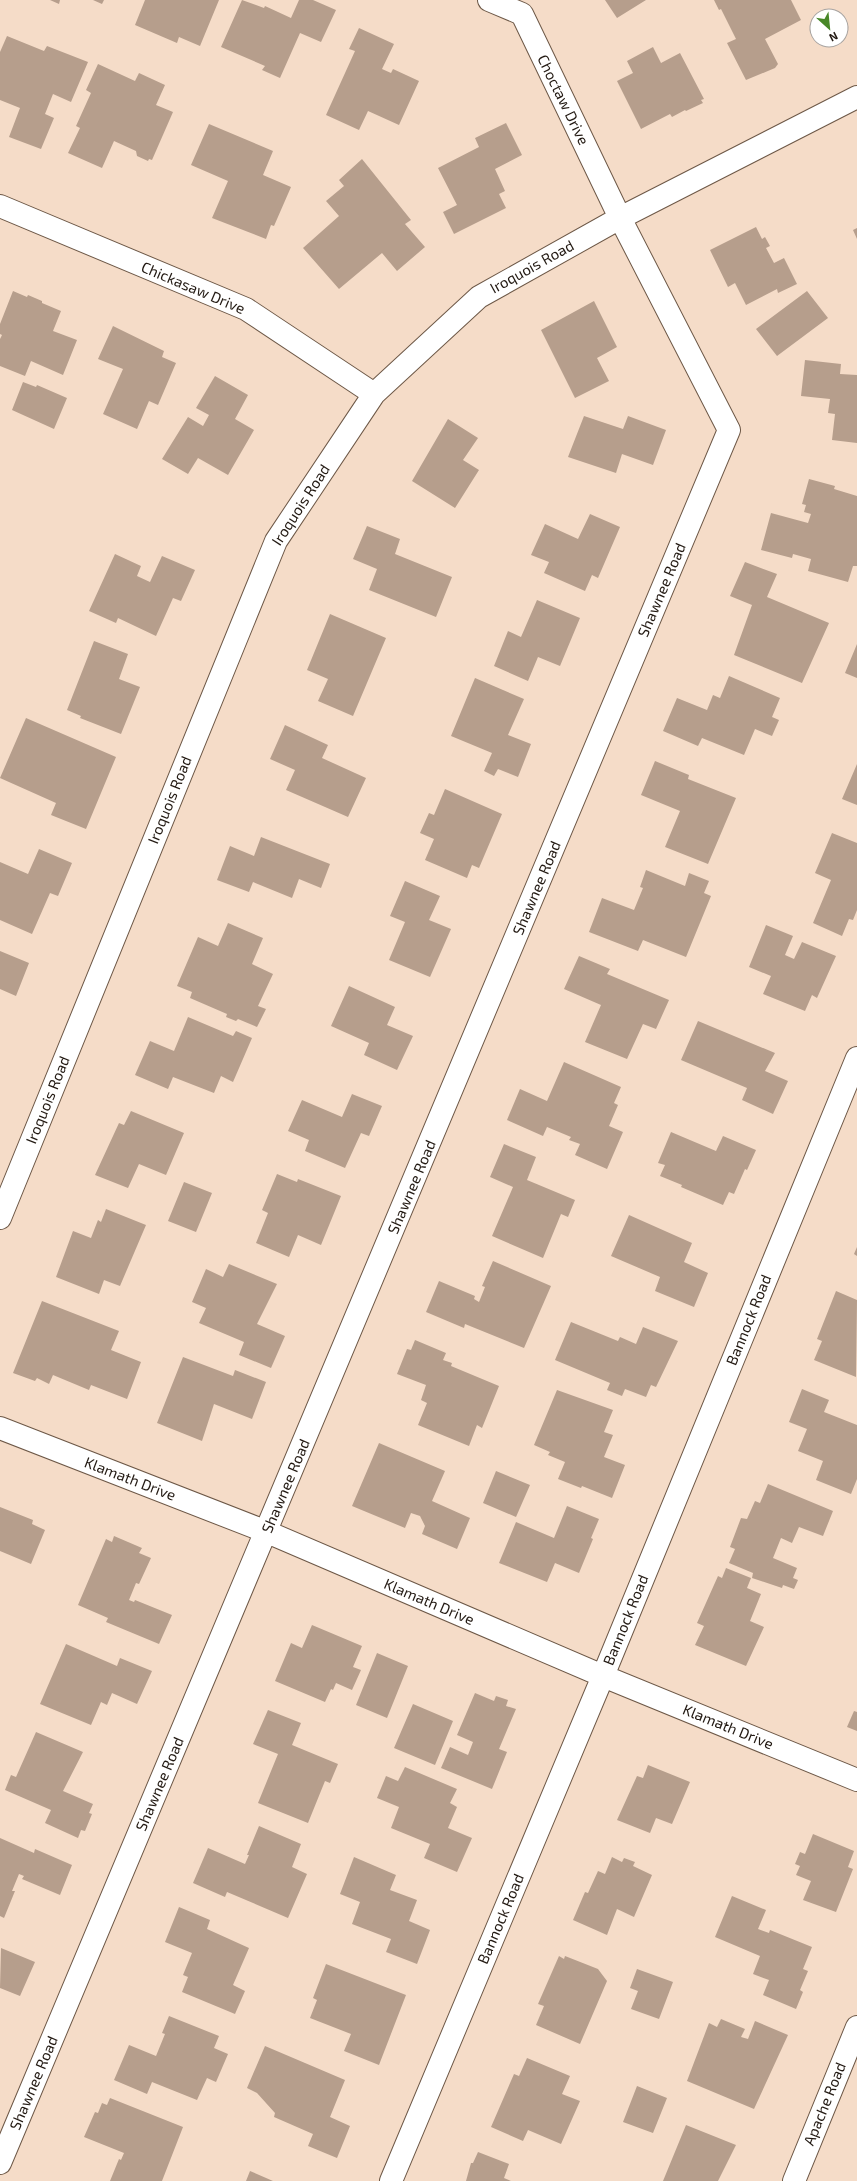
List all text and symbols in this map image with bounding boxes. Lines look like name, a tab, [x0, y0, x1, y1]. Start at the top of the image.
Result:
north arrow	[809, 8, 849, 48]
text: N	[827, 30, 840, 45]
street label: Choctaw Drive	[534, 52, 593, 148]
street label: Iroquois Road	[486, 236, 577, 297]
street label: Chickasaw Drive	[139, 257, 248, 317]
street label: Iroquois Road	[267, 461, 333, 548]
street label: Shawnee Road	[633, 540, 689, 639]
street label: Iroquois Road	[143, 753, 195, 846]
street label: Shawnee Road	[508, 838, 564, 937]
street label: Iroquois Road	[21, 1053, 73, 1146]
street label: Shawnee Road	[383, 1137, 439, 1236]
street label: Bannock Road	[722, 1272, 774, 1368]
street label: Shawnee Road	[257, 1436, 313, 1535]
street label: Klamath Drive	[82, 1452, 179, 1504]
street label: Bannock Road	[599, 1572, 651, 1668]
street label: Klamath Drive	[382, 1574, 477, 1628]
street label: Klamath Drive	[680, 1700, 776, 1752]
street label: Shawnee Road	[131, 1734, 187, 1833]
street label: Bannock Road	[473, 1871, 527, 1966]
street label: Shawnee Road	[5, 2033, 61, 2132]
street label: Apache Road	[799, 2059, 849, 2148]

